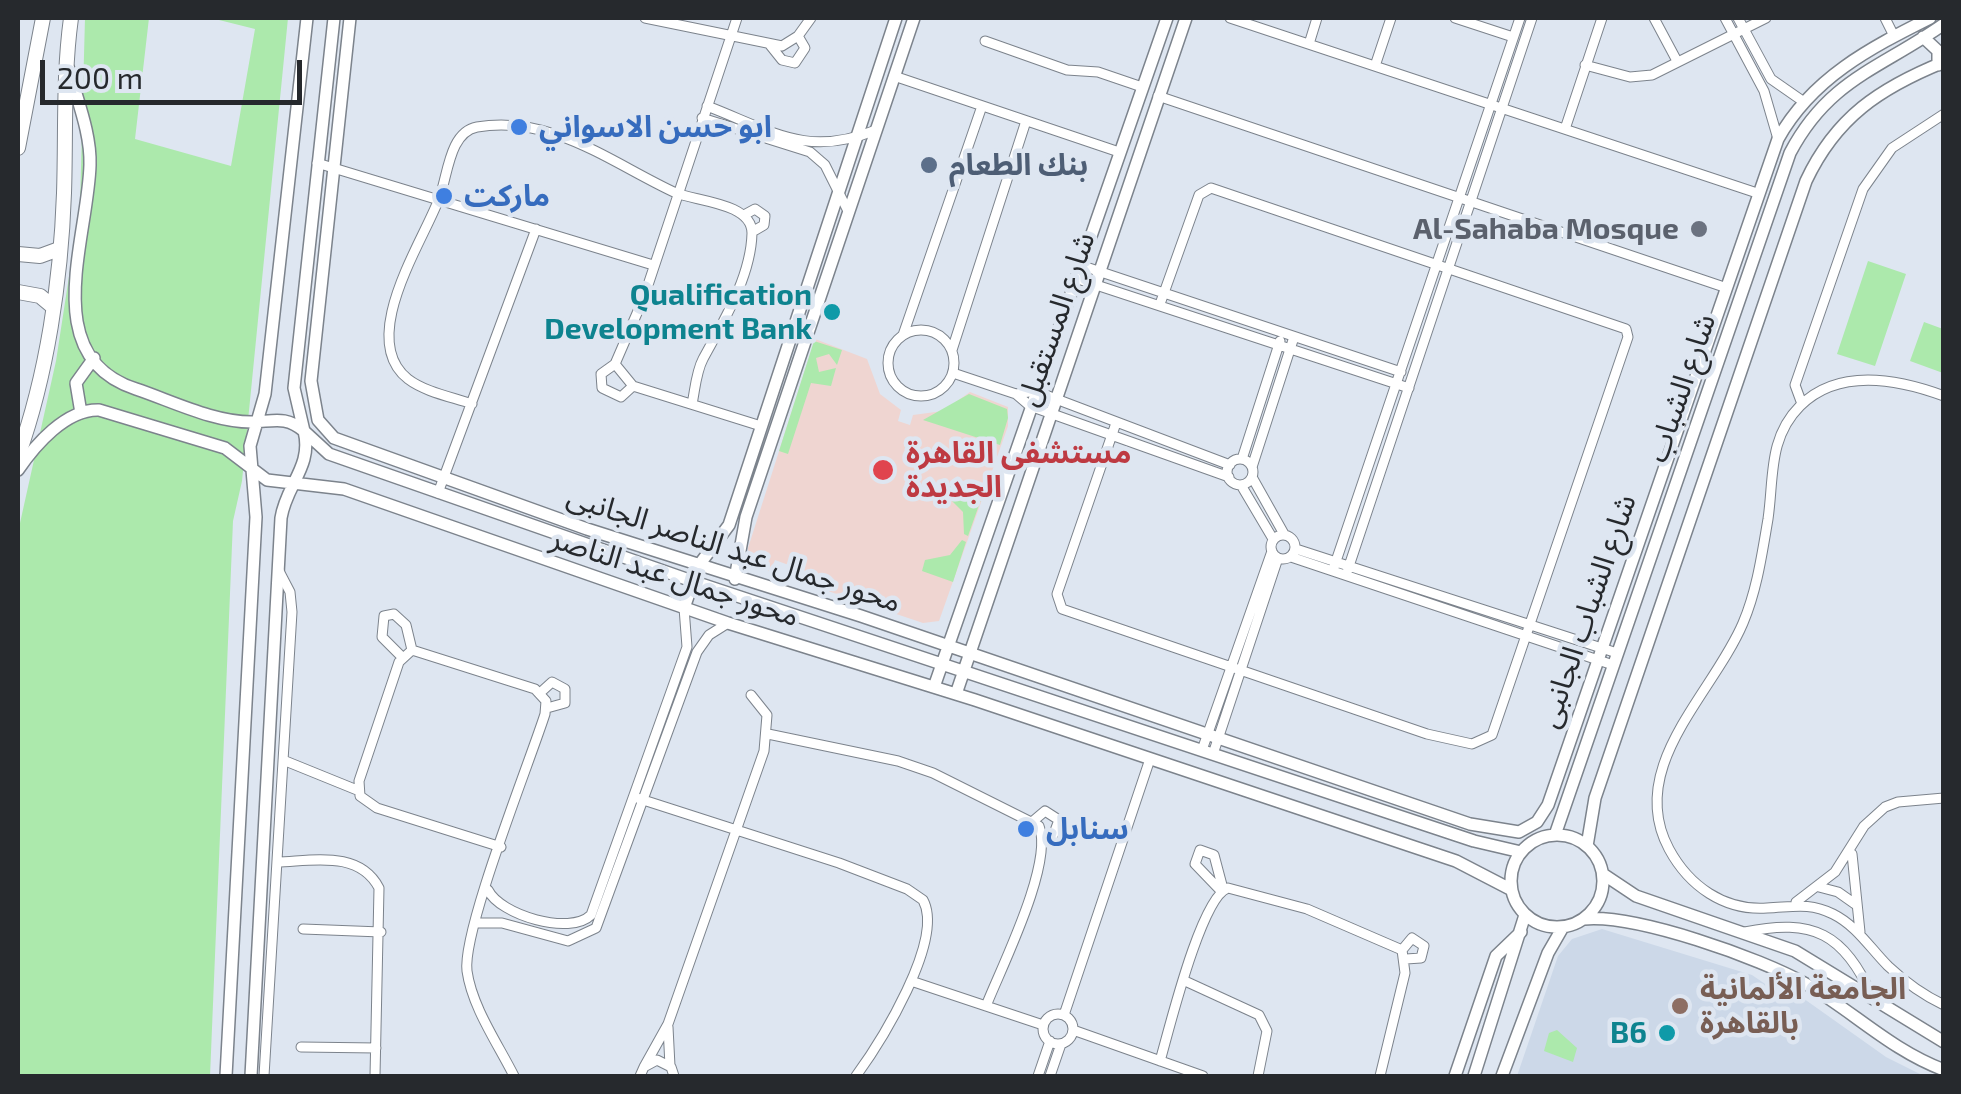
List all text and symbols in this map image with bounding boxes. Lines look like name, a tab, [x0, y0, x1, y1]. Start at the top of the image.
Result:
scale bar	[45, 40, 308, 102]
text: 200 m	[57, 59, 143, 95]
place label: ابو حسن الاسواني	[539, 109, 772, 145]
marker: ابو حسن الاسواني	[508, 116, 530, 138]
place label: بنك الطعام	[949, 147, 1088, 183]
marker: بنك الطعام	[918, 154, 940, 176]
place label: ماركت	[464, 178, 550, 214]
marker: ماركت	[433, 185, 455, 207]
place label: Al-Sahaba Mosque	[1413, 211, 1679, 247]
marker: Al-Sahaba Mosque	[1688, 218, 1710, 240]
street label: شارع المستقبل	[1009, 227, 1103, 411]
place label: Qualification Development Bank	[544, 277, 812, 348]
marker: Qualification Development Bank	[821, 301, 843, 323]
street label: شارع الشباب	[1639, 309, 1723, 467]
place label: مستشفى القاهرة الجديدة	[906, 435, 1131, 506]
marker: مستشفى القاهرة الجديدة	[870, 457, 896, 483]
street label: محور جمال عبد الناصر الجانبى	[563, 478, 905, 620]
street label: شارع الشباب الجانبى	[1530, 490, 1644, 732]
street label: محور جمال عبد الناصر	[546, 520, 804, 634]
place label: سنابل	[1046, 811, 1129, 847]
marker: سنابل	[1015, 818, 1037, 840]
place label: الجامعة الألمانية بالقاهرة	[1700, 971, 1906, 1042]
marker: الجامعة الألمانية بالقاهرة	[1669, 995, 1691, 1017]
place label: B6	[1610, 1015, 1647, 1051]
marker: B6	[1656, 1022, 1678, 1044]

